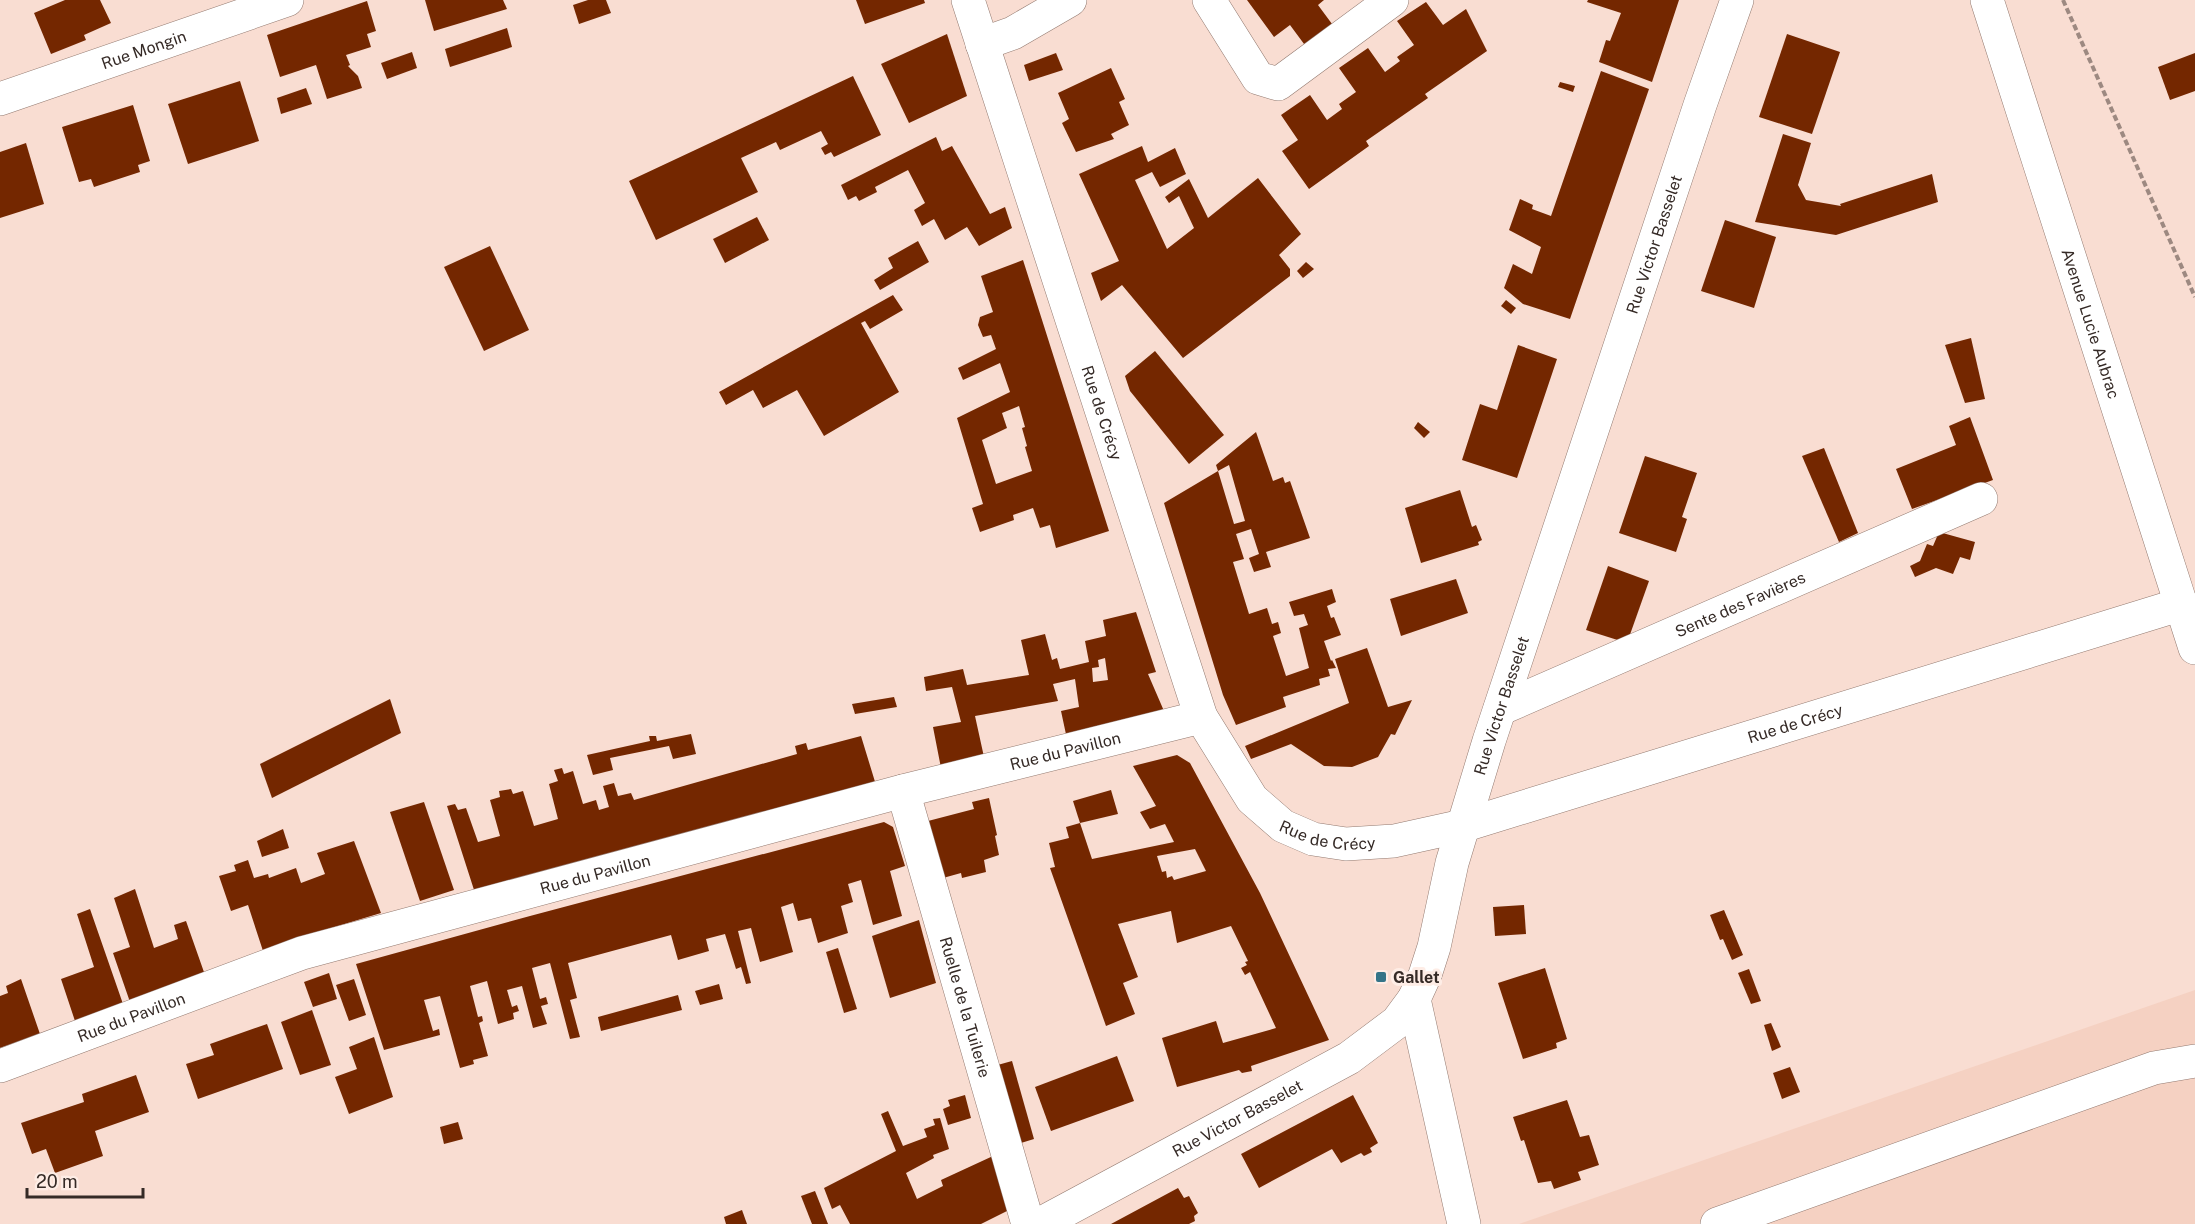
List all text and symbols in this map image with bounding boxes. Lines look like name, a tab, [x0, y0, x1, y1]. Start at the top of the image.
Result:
street label: Rue Mongin	[99, 26, 189, 73]
street label: Rue Victor Basselet	[1622, 173, 1686, 316]
street label: Avenue Lucie Aubrac	[2057, 246, 2123, 401]
street label: Rue de Crécy	[1077, 363, 1126, 463]
street label: Sente des Favières	[1672, 568, 1808, 641]
street label: Rue Victor Basselet	[1470, 634, 1533, 777]
street label: Rue de Crécy	[1745, 700, 1846, 747]
street label: Rue du Pavillon	[1008, 728, 1123, 774]
street label: Rue de Crécy	[1276, 817, 1377, 854]
street label: Rue du Pavillon	[538, 851, 653, 898]
street label: Ruelle de la Tuilerie	[936, 935, 994, 1080]
place label: Gallet	[1393, 968, 1440, 987]
marker: Gallet	[1374, 970, 1388, 984]
street label: Rue du Pavillon	[75, 989, 188, 1046]
street label: Rue Victor Basselet	[1169, 1076, 1306, 1161]
scale bar	[27, 1161, 142, 1199]
text: 20 m	[36, 1171, 78, 1192]

